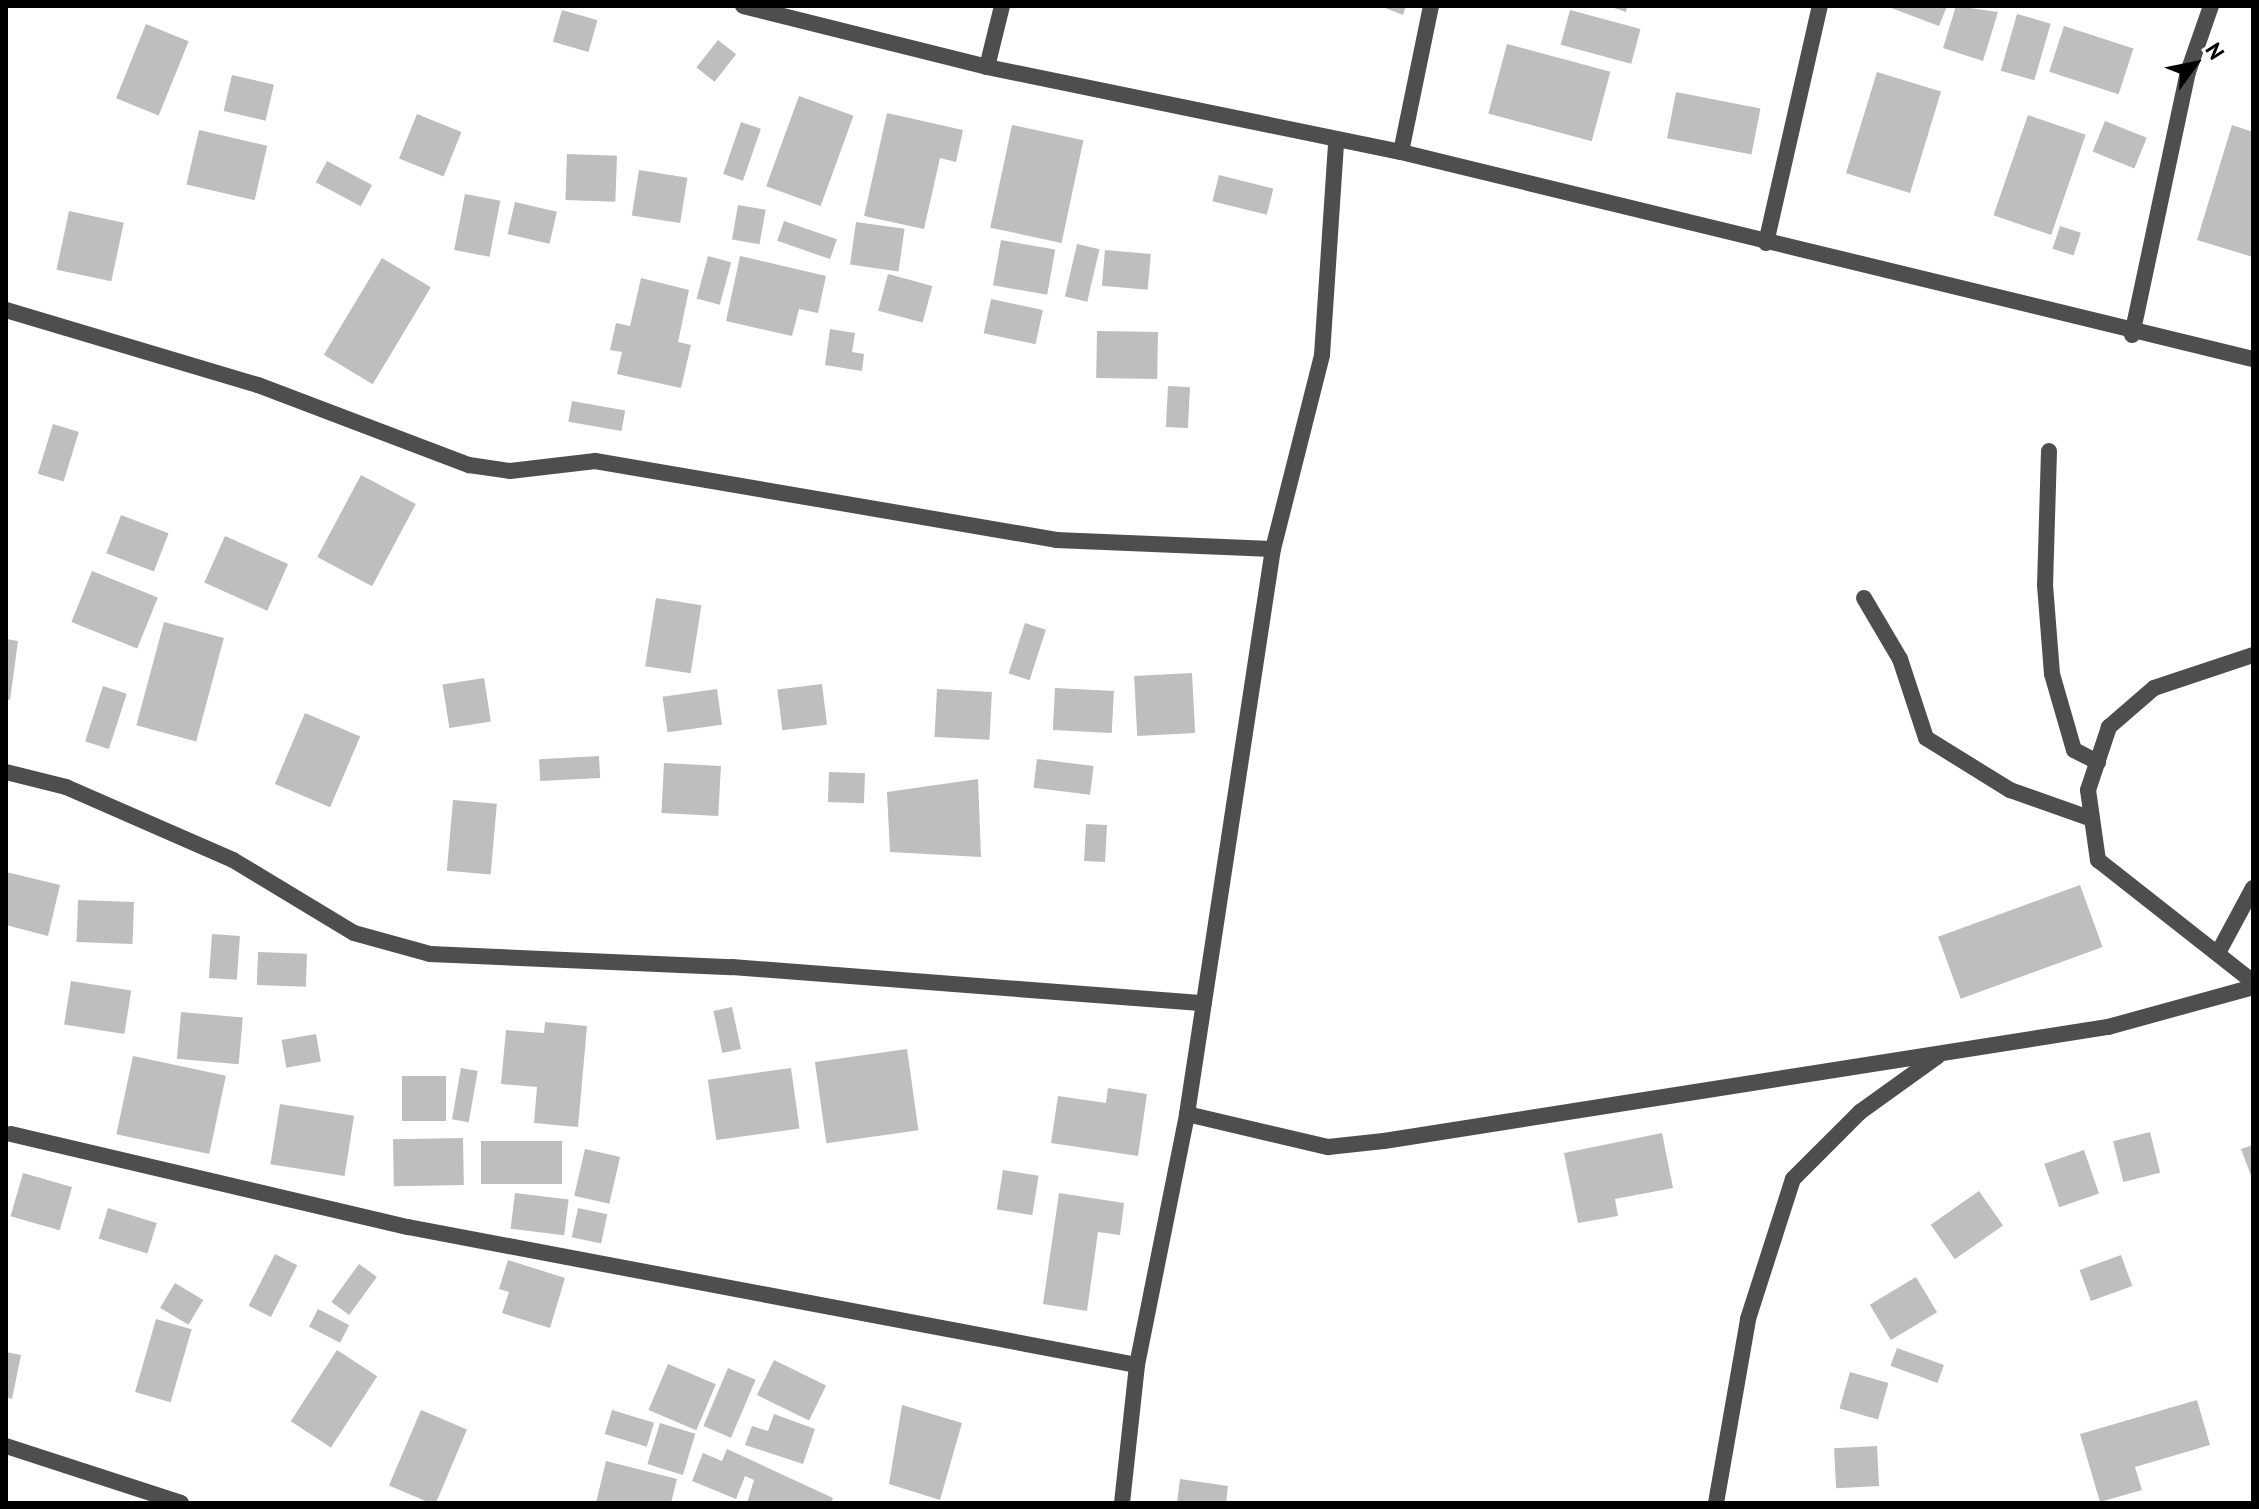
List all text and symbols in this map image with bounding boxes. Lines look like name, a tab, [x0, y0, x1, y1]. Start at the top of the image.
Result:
north arrow	[2155, 24, 2235, 104]
text: N	[2199, 37, 2231, 65]

